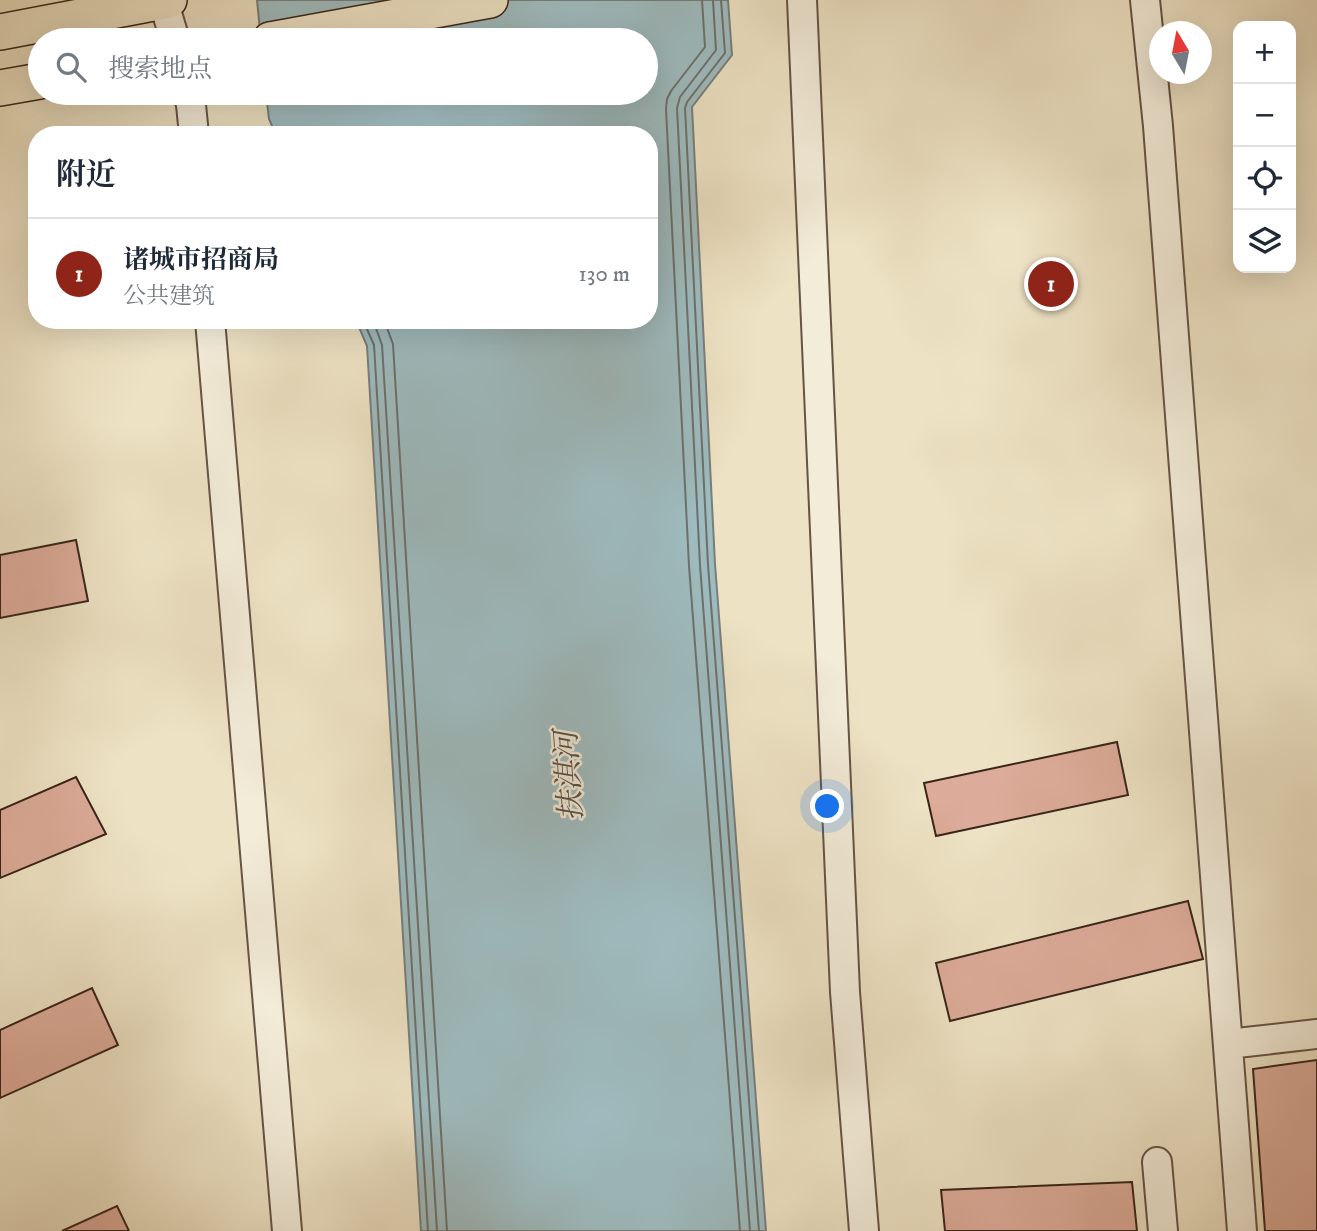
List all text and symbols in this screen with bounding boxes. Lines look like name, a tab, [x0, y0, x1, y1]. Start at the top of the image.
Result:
north arrow	[1149, 21, 1212, 84]
map controls	[1233, 21, 1296, 273]
button: +	[1233, 21, 1296, 84]
search box	[28, 28, 658, 105]
icon: search	[52, 48, 90, 86]
text: 搜索地点	[108, 53, 212, 86]
button: −	[1233, 84, 1296, 147]
button: locate	[1233, 147, 1296, 210]
text: 附近	[56, 157, 116, 194]
button: layers	[1233, 210, 1296, 273]
text: 诸城市招商局	[123, 244, 279, 277]
pin: 1	[1028, 258, 1074, 310]
text: 1	[75, 260, 83, 289]
text: 130 m	[578, 260, 630, 289]
text: 公共建筑	[123, 282, 215, 311]
water label: 扶淇河	[548, 725, 592, 822]
your location	[810, 789, 844, 823]

